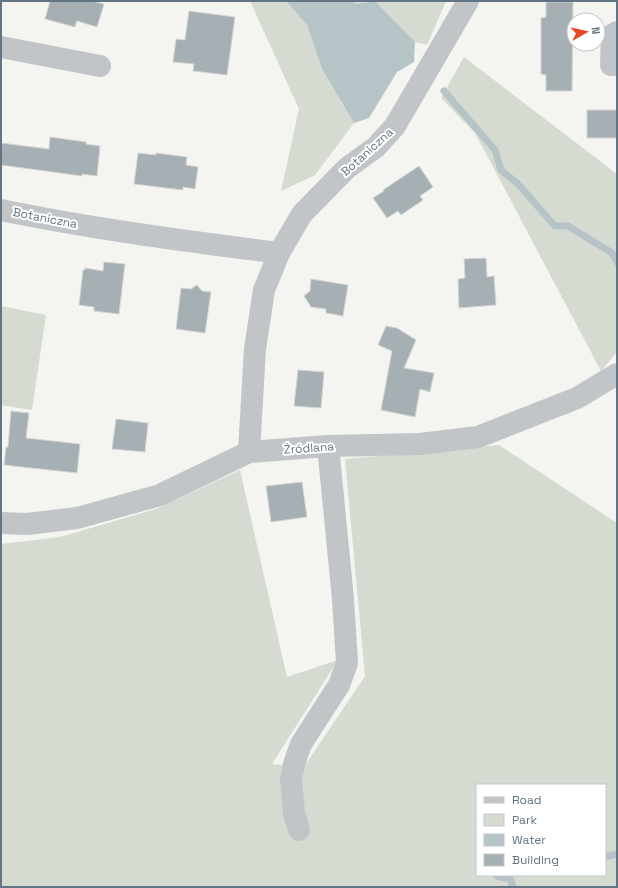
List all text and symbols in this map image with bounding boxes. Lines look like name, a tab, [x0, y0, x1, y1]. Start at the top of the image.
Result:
north arrow	[566, 12, 606, 52]
text: N	[588, 26, 603, 35]
street label: Botaniczna	[337, 124, 397, 180]
street label: Botaniczna	[11, 204, 79, 232]
street label: Źródlana	[283, 438, 335, 458]
legend	[476, 784, 606, 876]
text: Road	[512, 792, 541, 808]
text: Park	[512, 812, 537, 828]
text: Water	[512, 832, 546, 848]
text: Building	[512, 852, 559, 868]

